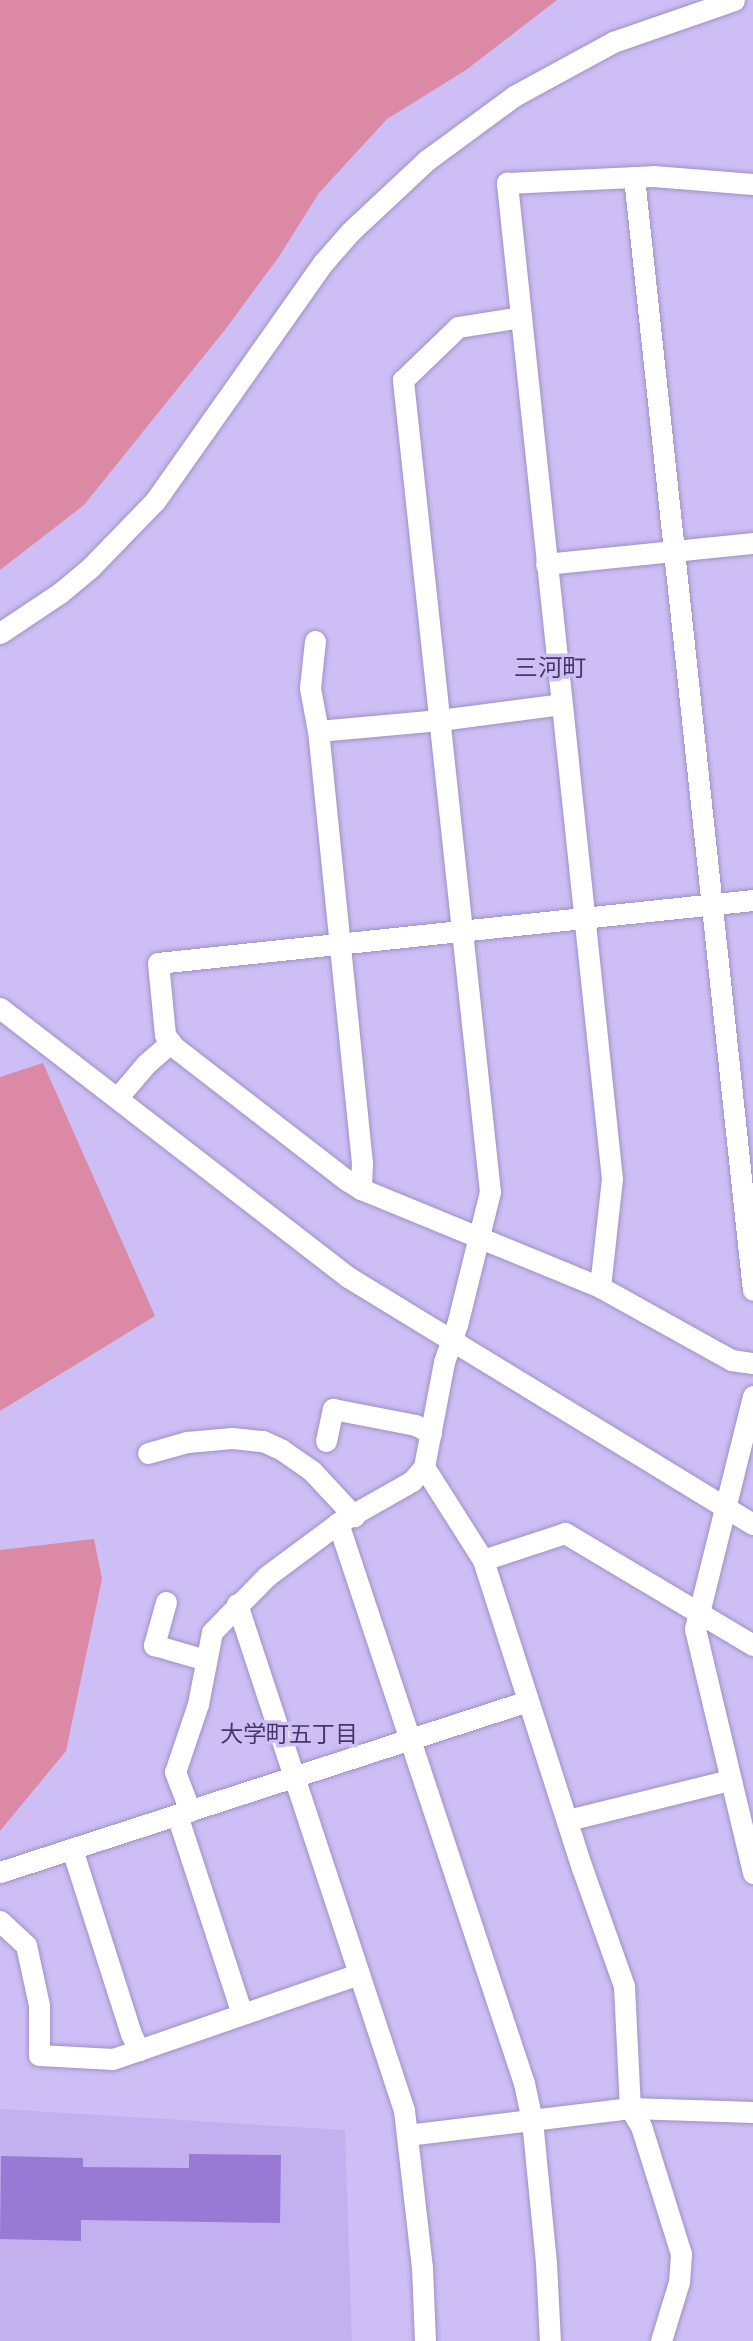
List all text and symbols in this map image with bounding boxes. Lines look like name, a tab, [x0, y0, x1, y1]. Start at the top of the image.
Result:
district label: 三河町	[514, 653, 586, 681]
district label: 大学町五丁目	[220, 1719, 358, 1747]

